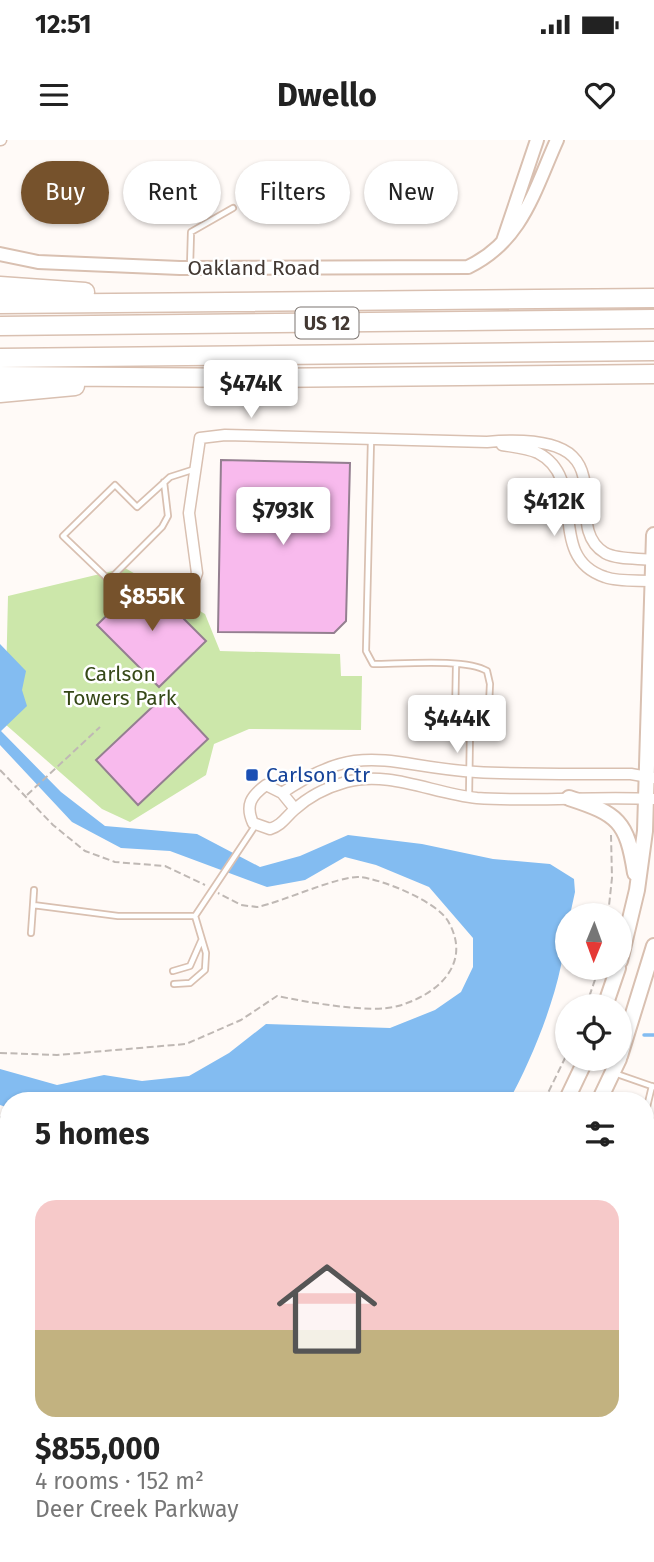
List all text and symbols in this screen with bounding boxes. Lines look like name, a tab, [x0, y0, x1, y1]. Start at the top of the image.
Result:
text: 12:51	[35, 9, 91, 40]
icon: menu	[35, 76, 73, 114]
text: Dwello	[277, 76, 377, 114]
icon: heart	[581, 76, 619, 114]
chip: Buy	[21, 161, 109, 224]
chip: Rent	[123, 161, 221, 224]
chip: Filters	[235, 161, 350, 224]
chip: New	[364, 161, 458, 224]
street label: Oakland Road	[188, 255, 320, 281]
road number: US 12	[296, 308, 358, 338]
pin: $474K	[202, 360, 300, 420]
text: $474K	[220, 369, 282, 397]
pin: $412K	[505, 478, 603, 538]
text: $412K	[523, 487, 585, 515]
pin: $793K	[234, 488, 332, 547]
text: $793K	[252, 496, 314, 524]
pin: $855K	[103, 574, 201, 633]
text: $855K	[119, 582, 185, 610]
park label: Carlson Towers Park	[64, 661, 177, 711]
pin: $444K	[408, 696, 506, 755]
text: $444K	[424, 704, 490, 732]
place label: Carlson Ctr	[266, 762, 370, 788]
marker: Carlson Ctr	[244, 767, 260, 783]
north arrow	[555, 903, 632, 980]
map controls	[555, 903, 632, 1071]
button: locate	[555, 994, 632, 1071]
icon: filters	[581, 1115, 619, 1153]
text: 5 homes	[35, 1116, 149, 1152]
icon: home	[264, 1246, 390, 1372]
text: $855,000	[35, 1431, 160, 1467]
text: 4 rooms · 152 m²	[35, 1467, 204, 1495]
text: Deer Creek Parkway	[35, 1495, 238, 1523]

